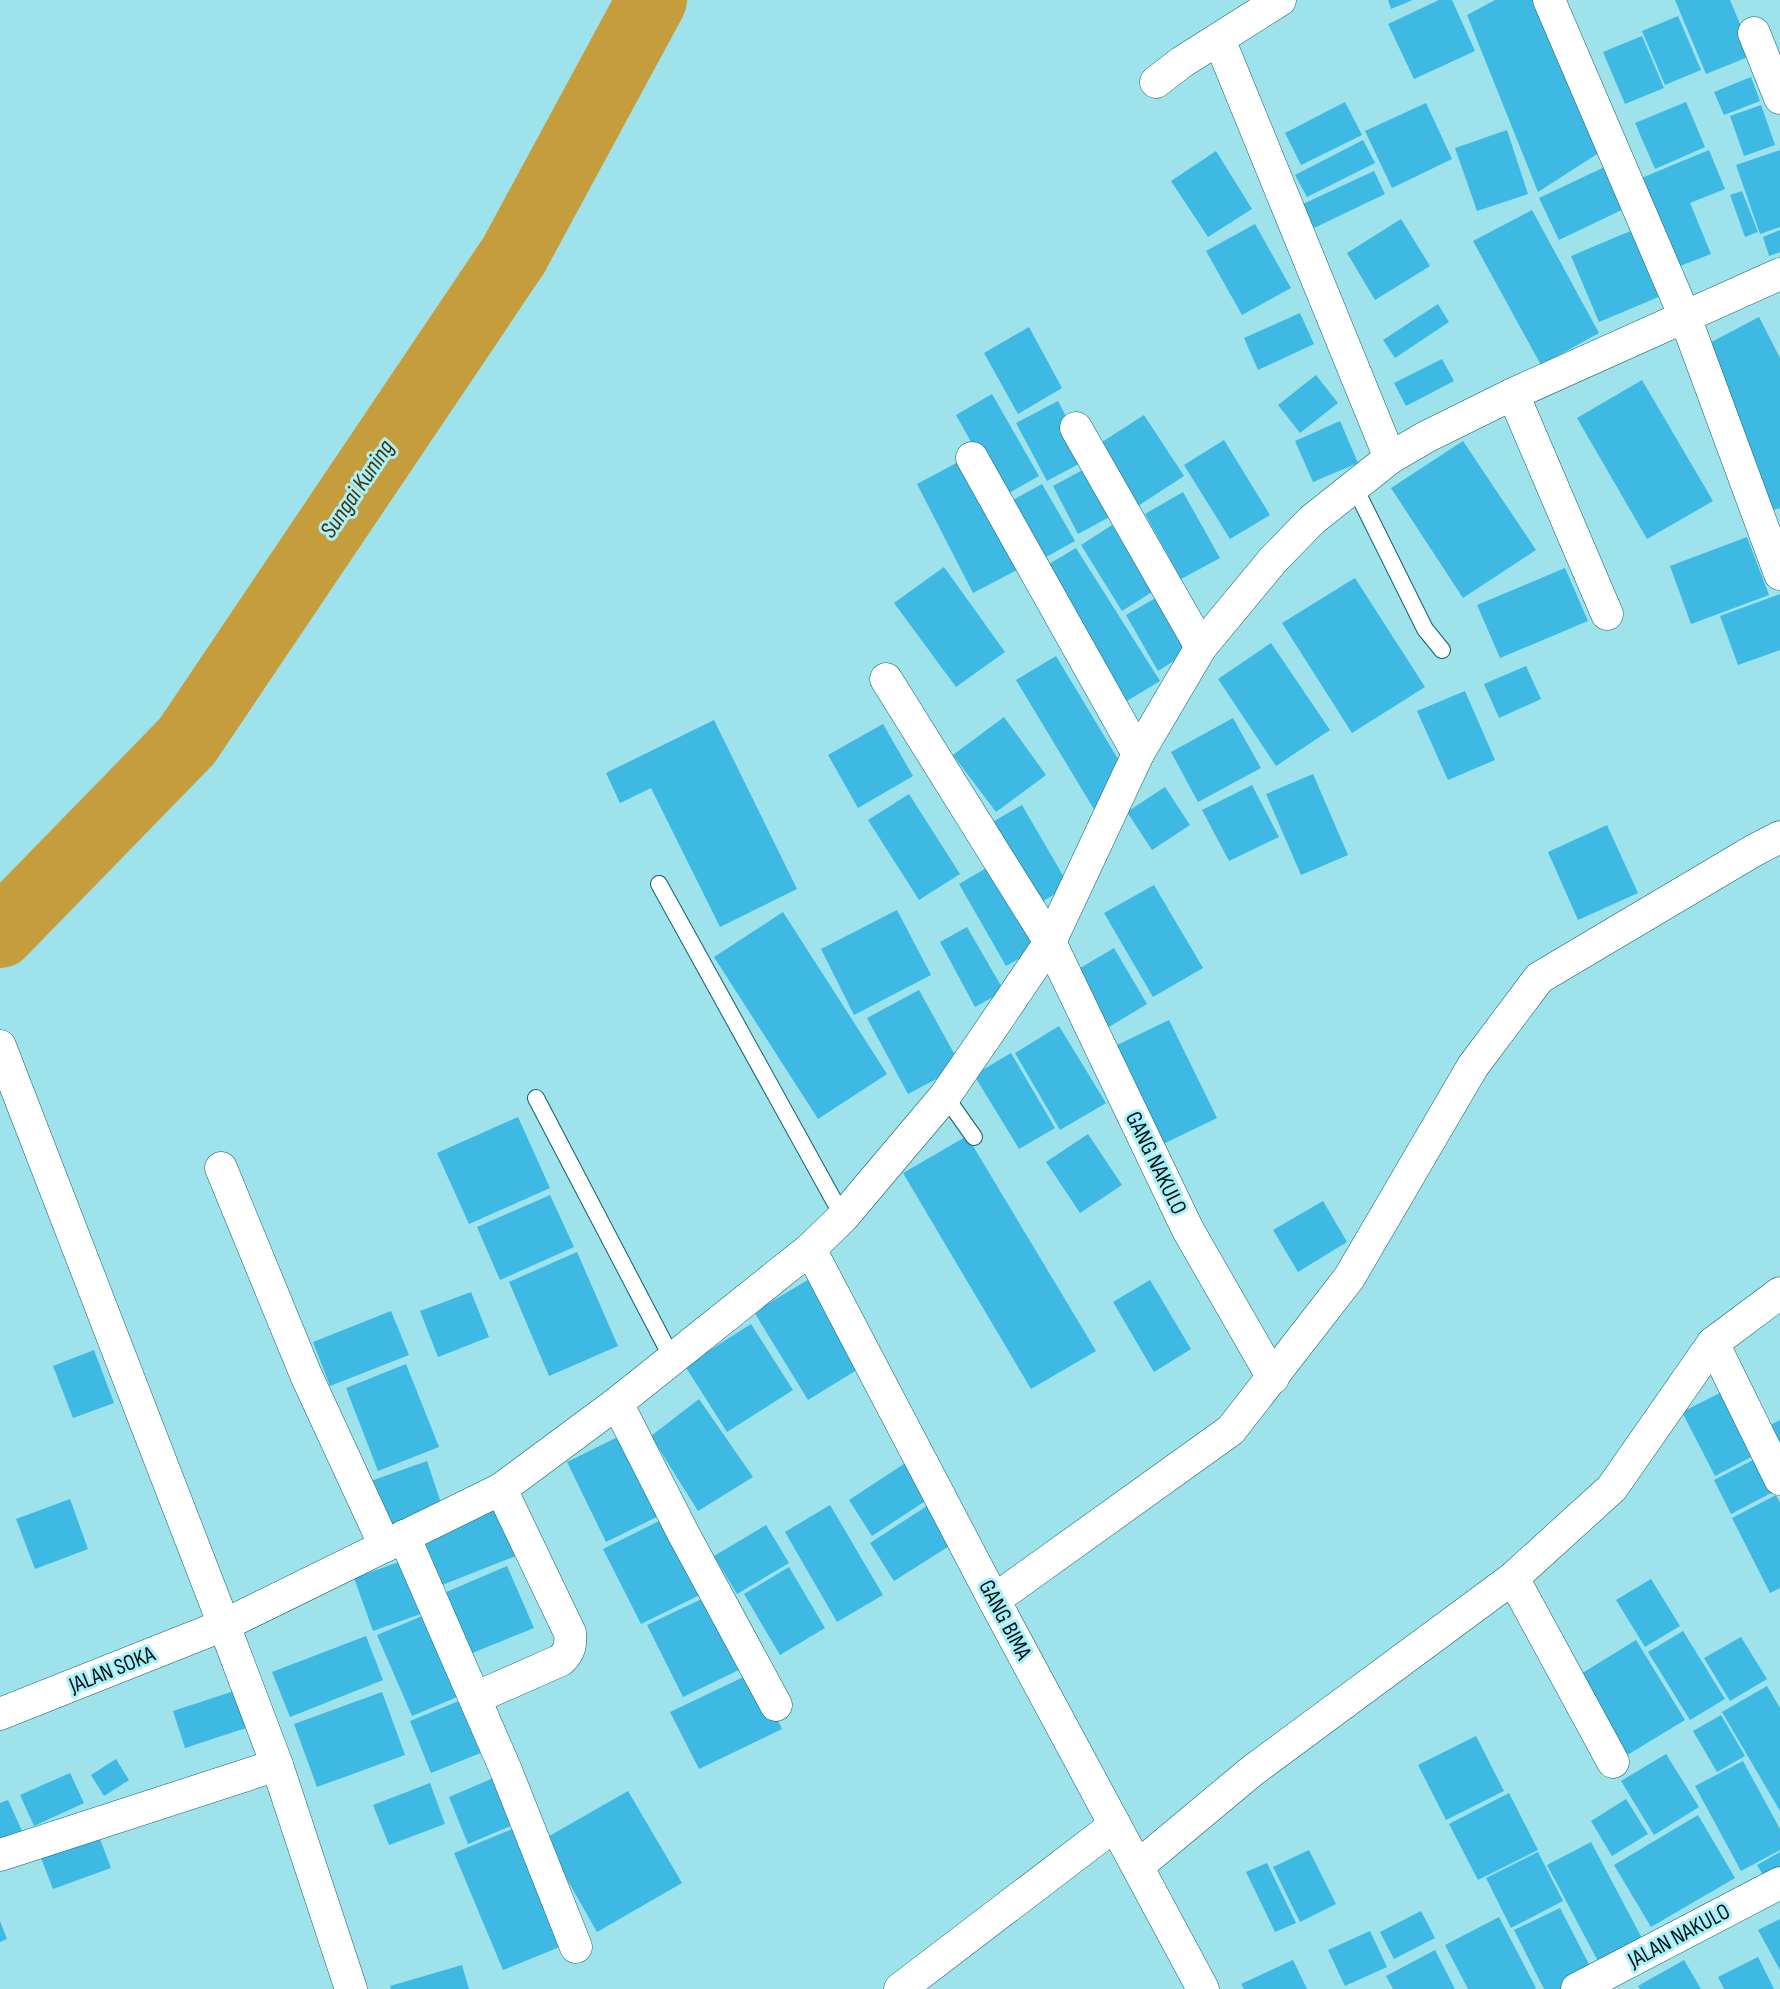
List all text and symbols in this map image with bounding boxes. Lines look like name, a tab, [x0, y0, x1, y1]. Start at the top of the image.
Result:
water label: Sungai Kuning	[314, 434, 400, 544]
street label: GANG NAKULO	[1119, 1107, 1193, 1219]
street label: GANG BIMA	[972, 1575, 1038, 1665]
street label: JALAN SOKA	[64, 1640, 159, 1700]
street label: JALAN NAKULO	[1622, 1897, 1735, 1975]

